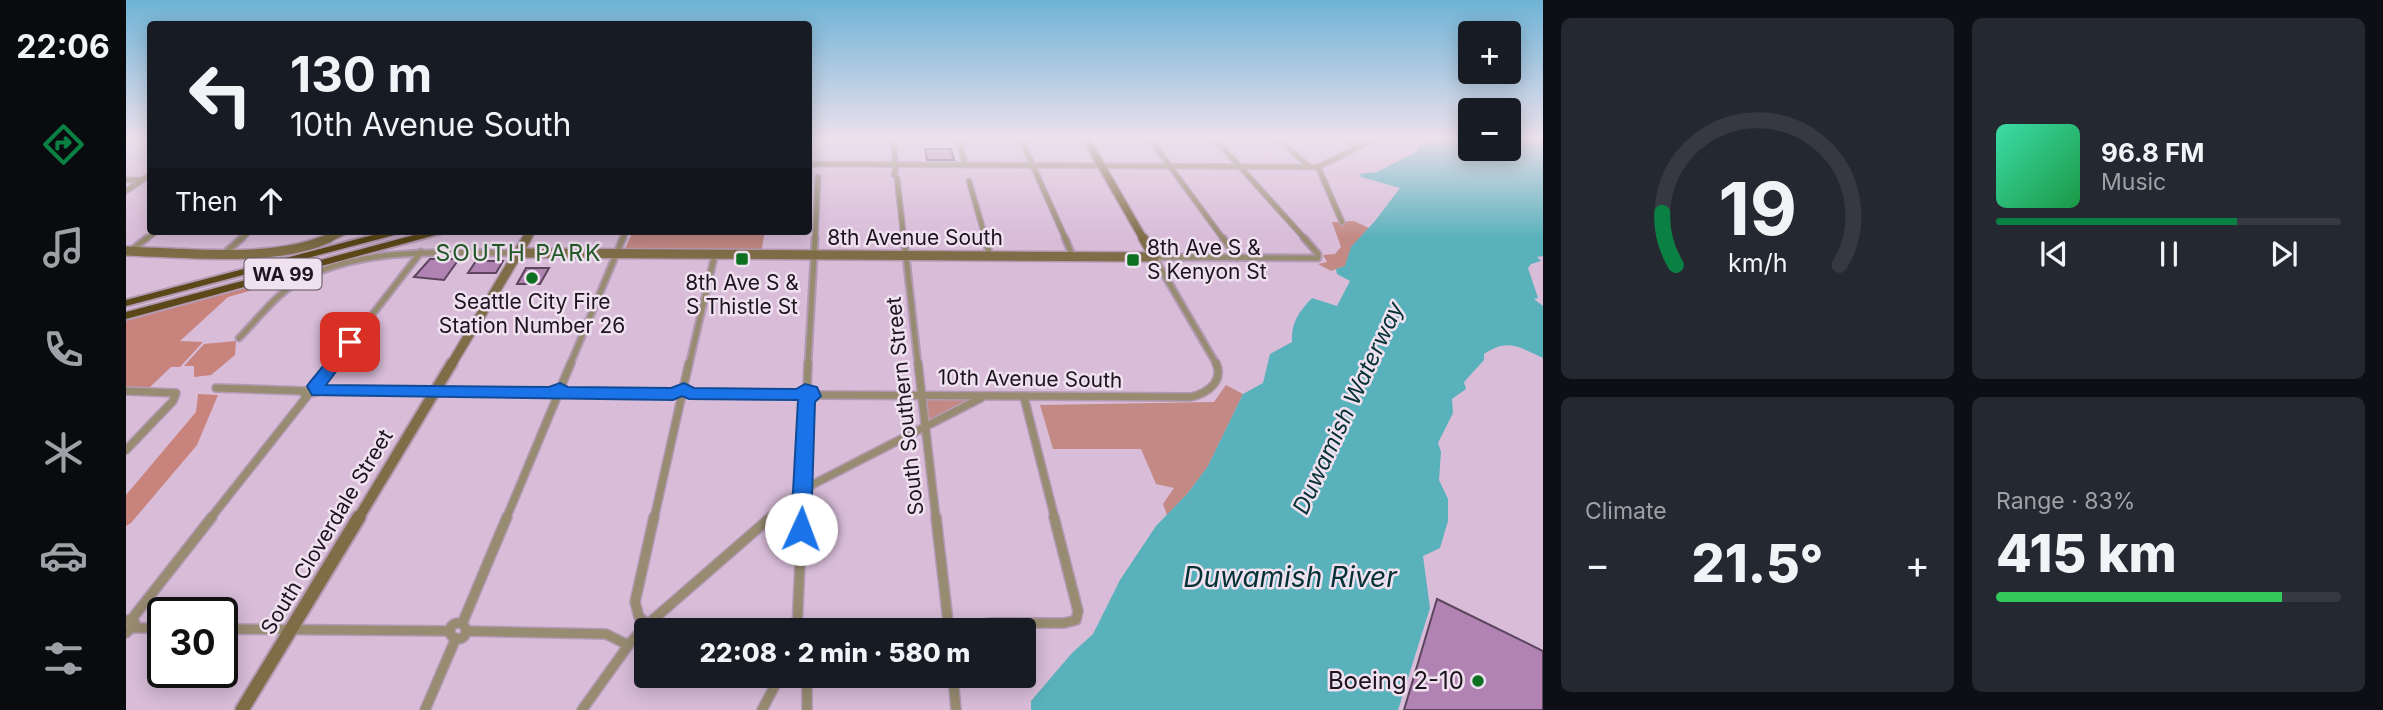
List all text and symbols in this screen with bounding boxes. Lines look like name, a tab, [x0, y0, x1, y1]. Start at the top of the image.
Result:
map controls	[1458, 21, 1521, 161]
button: +	[1458, 21, 1521, 84]
text: 22:06	[16, 27, 110, 66]
text: 130 m	[290, 45, 432, 104]
icon: left	[175, 49, 266, 140]
button: −	[1458, 98, 1521, 161]
text: 10th Avenue South	[290, 105, 572, 144]
icon: directions	[39, 120, 88, 169]
text: 96.8 FM	[2101, 137, 2205, 168]
text: 19	[1718, 164, 1797, 253]
text: Music	[2101, 168, 2166, 196]
icon: ahead	[252, 182, 290, 220]
text: Then	[175, 186, 238, 217]
icon: music	[39, 223, 88, 272]
street label: 8th Avenue South	[827, 225, 1003, 250]
place label: 8th Ave S & S Kenyon St	[1147, 235, 1267, 284]
icon: previous	[2035, 235, 2073, 273]
icon: pause	[2150, 235, 2188, 273]
icon: next	[2265, 235, 2303, 273]
district label: SOUTH PARK	[436, 239, 602, 267]
text: km/h	[1728, 248, 1787, 278]
marker: 8th Ave S & S Thistle St	[734, 251, 750, 267]
marker: 8th Ave S & S Kenyon St	[1125, 252, 1141, 268]
road number: WA 99	[244, 258, 322, 290]
marker: Seattle City Fire Station Number 26	[524, 270, 540, 286]
place label: 8th Ave S & S Thistle St	[685, 270, 799, 319]
place label: Seattle City Fire Station Number 26	[439, 289, 625, 338]
street label: South Southern Street	[881, 295, 928, 517]
water label: Duwamish Waterway	[1287, 297, 1410, 519]
pin	[320, 312, 380, 372]
icon: arrive	[331, 323, 369, 361]
icon: phone	[39, 325, 88, 374]
street label: 10th Avenue South	[937, 364, 1123, 393]
street label: South Cloverdale Street	[255, 425, 398, 639]
icon: climate	[39, 428, 88, 477]
text: Range · 83%	[1996, 487, 2135, 515]
position arrow	[764, 492, 838, 566]
text: Climate	[1585, 497, 1667, 525]
text: 415 km	[1996, 522, 2177, 585]
icon: car	[39, 531, 88, 580]
text: 21.5°	[1692, 532, 1823, 595]
text: −	[1585, 541, 1610, 587]
text: +	[1905, 541, 1930, 587]
water label: Duwamish River	[1183, 560, 1398, 594]
speed limit sign: 30	[147, 597, 238, 688]
icon: filters	[39, 634, 88, 683]
text: 22:08 · 2 min · 580 m	[700, 637, 970, 668]
place label: Boeing 2-10	[1328, 666, 1464, 695]
marker: Boeing 2-10	[1470, 673, 1486, 689]

